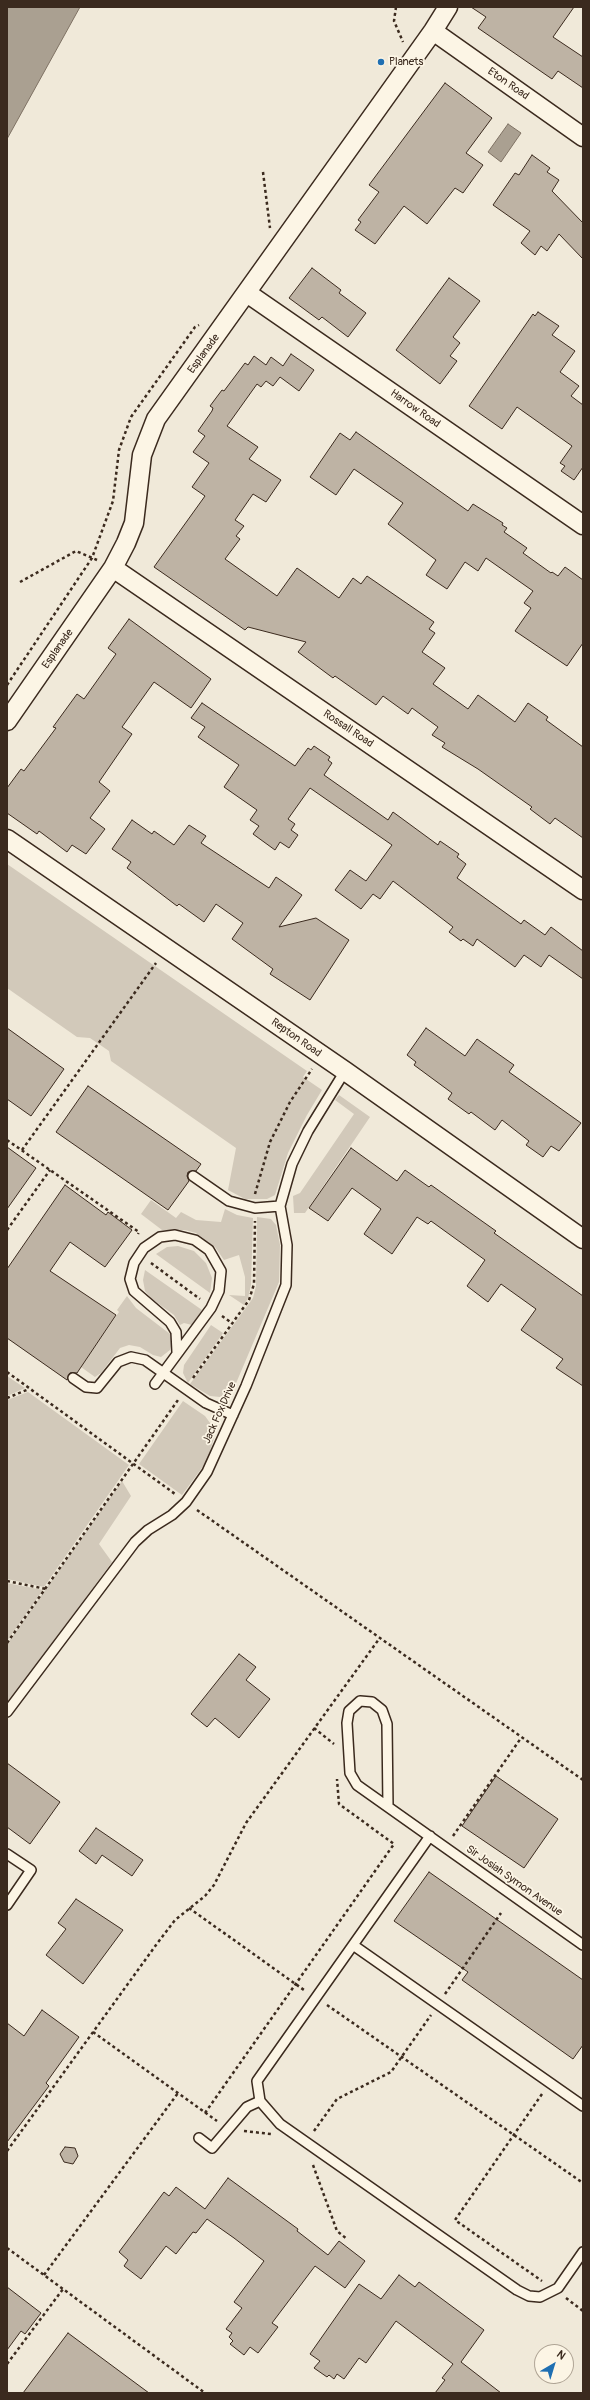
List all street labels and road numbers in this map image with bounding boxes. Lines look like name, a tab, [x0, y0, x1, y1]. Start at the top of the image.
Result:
street label: Eton Road	[485, 65, 531, 103]
street label: Esplanade	[185, 332, 223, 376]
street label: Harrow Road	[387, 387, 443, 431]
street label: Esplanade	[40, 627, 76, 671]
street label: Rossall Road	[320, 707, 376, 751]
street label: Repton Road	[268, 1016, 324, 1060]
street label: Jack Fox Drive	[201, 1380, 239, 1446]
street label: Sir Josiah Symon Avenue	[463, 1843, 565, 1919]

